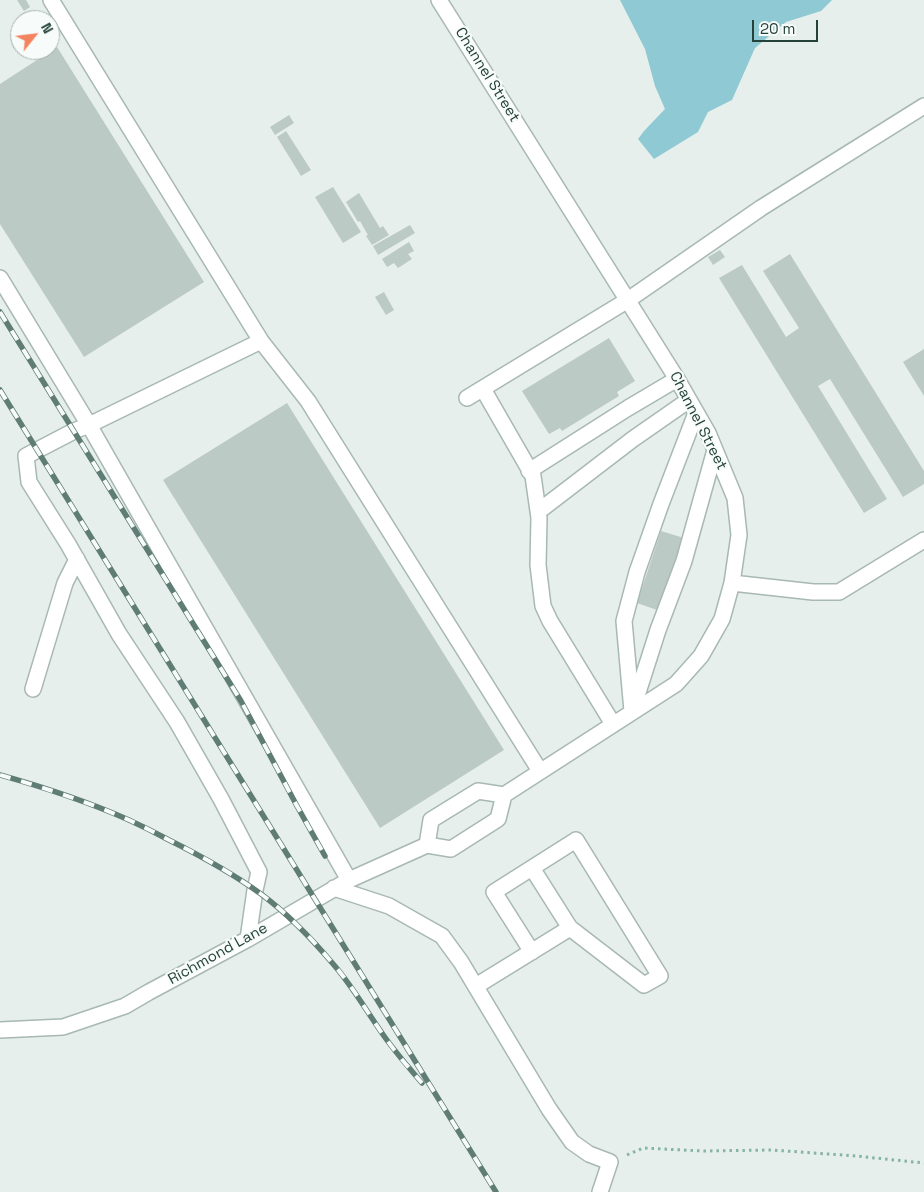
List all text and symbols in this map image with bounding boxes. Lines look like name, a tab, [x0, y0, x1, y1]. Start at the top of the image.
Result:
north arrow	[10, 10, 60, 60]
scale bar	[754, 10, 820, 42]
text: 20 m	[760, 19, 795, 38]
text: N	[37, 20, 57, 37]
street label: Channel Street	[451, 24, 523, 126]
street label: Channel Street	[665, 369, 731, 473]
street label: Richmond Lane	[165, 919, 271, 989]

